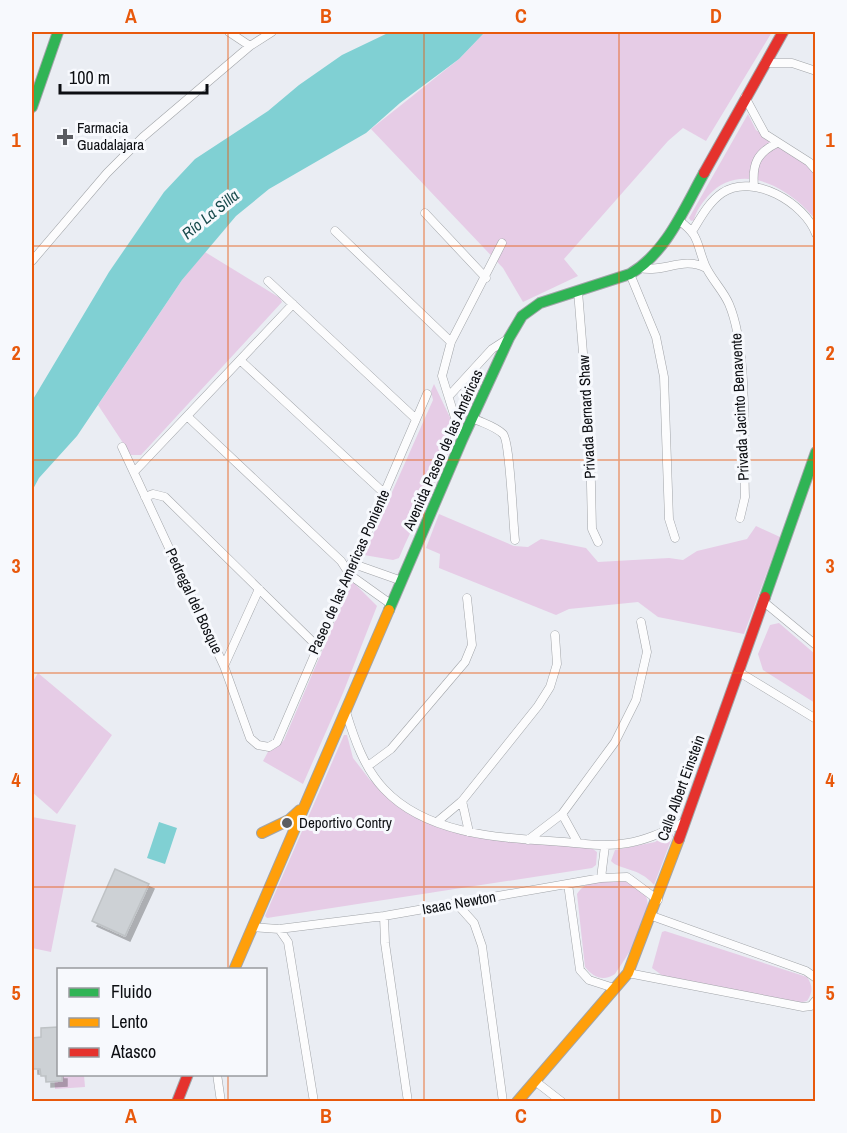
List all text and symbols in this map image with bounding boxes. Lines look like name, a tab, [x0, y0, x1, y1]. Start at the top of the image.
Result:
text: A	[125, 2, 137, 29]
text: B	[320, 2, 332, 29]
text: C	[515, 2, 527, 29]
text: D	[710, 2, 722, 29]
scale bar	[60, 57, 207, 95]
text: 100 m	[69, 65, 110, 90]
place label: Farmacia Guadalajara	[77, 117, 144, 155]
text: 1	[11, 126, 21, 153]
text: 1	[825, 126, 835, 153]
marker: Farmacia Guadalajara	[58, 130, 72, 144]
water label: Río La Silla	[177, 184, 243, 244]
street label: Privada Jacinto Benavente	[725, 333, 754, 481]
text: 2	[11, 339, 21, 366]
text: 2	[825, 339, 835, 366]
street label: Privada Bernard Shaw	[573, 355, 600, 479]
street label: Avenida Paseo de las Américas	[397, 366, 488, 535]
street label: Paseo de las Americas Poniente	[303, 486, 394, 658]
street label: Pedregal del Bosque	[161, 545, 228, 657]
text: 3	[11, 552, 21, 579]
text: 3	[825, 552, 835, 579]
street label: Calle Albert Einstein	[652, 732, 709, 844]
text: 4	[11, 766, 21, 793]
text: 4	[825, 766, 835, 793]
place label: Deportivo Contry	[299, 812, 393, 833]
marker: Deportivo Contry	[280, 816, 294, 830]
street label: Isaac Newton	[420, 886, 497, 919]
legend	[57, 968, 267, 1076]
text: 5	[11, 979, 21, 1006]
text: Fluido	[111, 979, 152, 1004]
text: 5	[825, 979, 835, 1006]
text: Lento	[111, 1009, 148, 1034]
text: Atasco	[110, 1039, 156, 1064]
text: A	[125, 1102, 137, 1129]
text: B	[320, 1102, 332, 1129]
text: C	[515, 1102, 527, 1129]
text: D	[710, 1102, 722, 1129]

